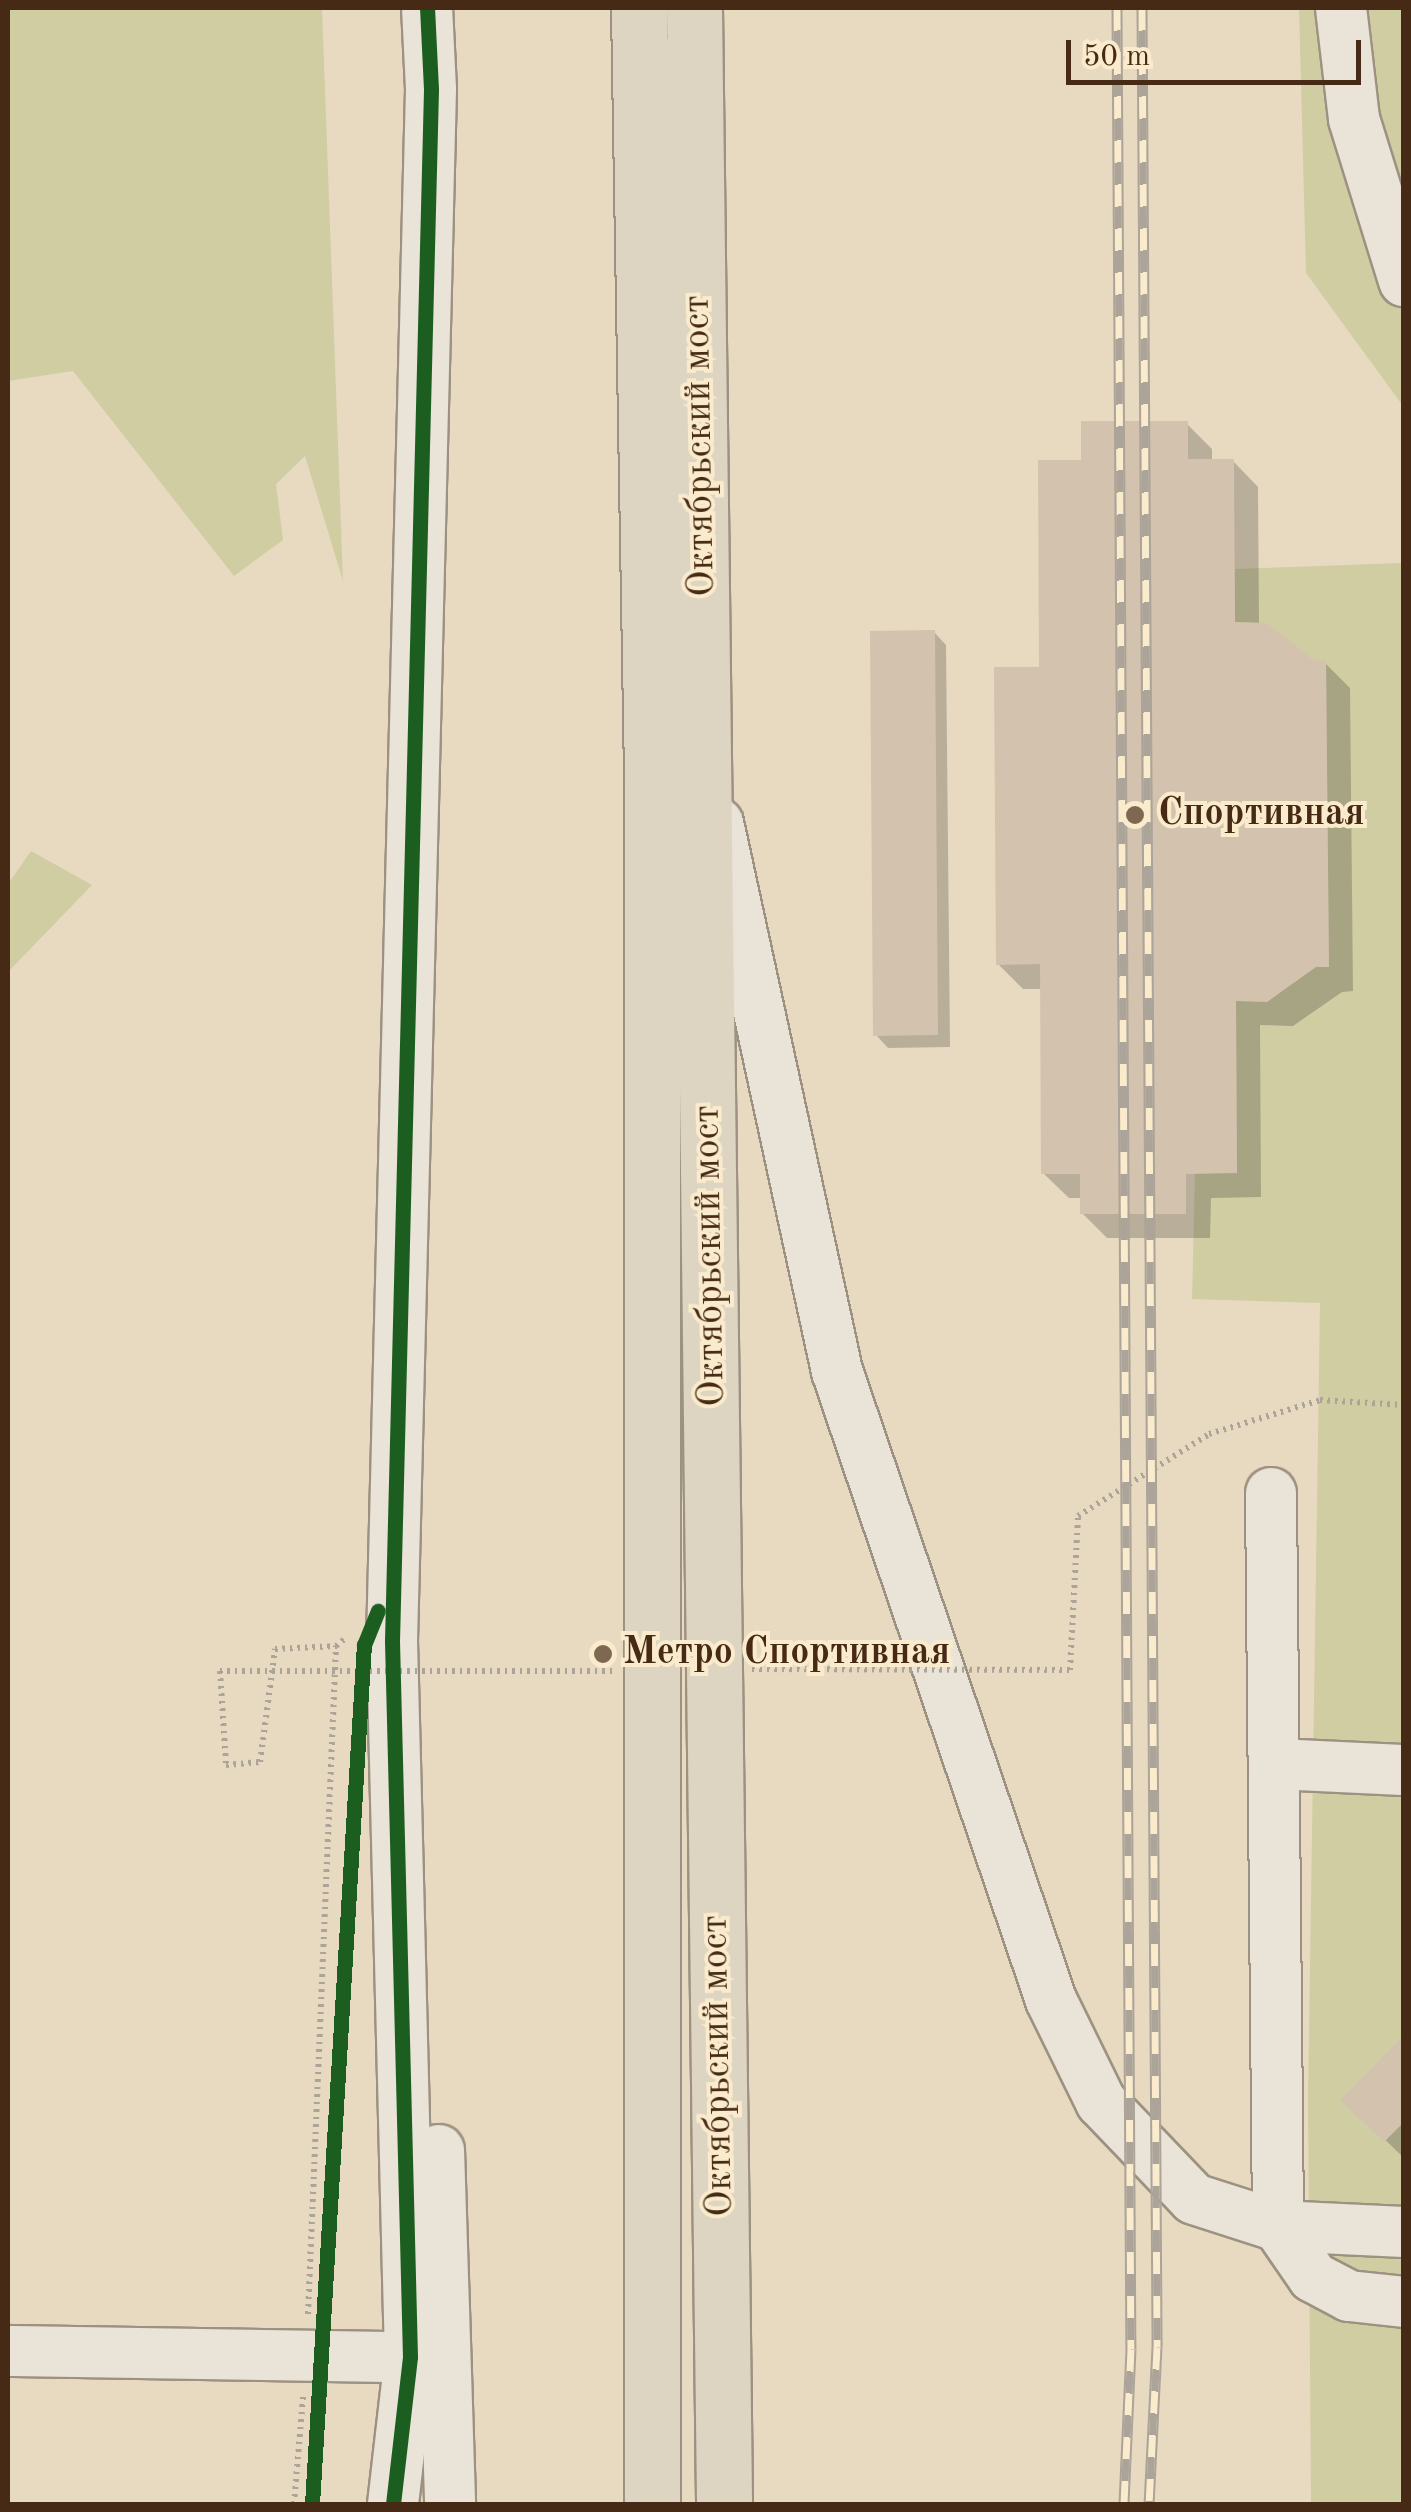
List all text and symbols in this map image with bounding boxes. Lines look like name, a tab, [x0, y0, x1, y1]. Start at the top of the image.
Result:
scale bar	[1071, 20, 1366, 82]
text: 50 m	[1083, 42, 1150, 72]
street label: Октябрьский мост	[676, 295, 726, 597]
place label: Спортивная	[1158, 792, 1365, 838]
marker: Спортивная	[1122, 802, 1148, 828]
street label: Октябрьский мост	[686, 1105, 736, 1407]
place label: Метро Спортивная	[623, 1631, 950, 1677]
marker: Метро Спортивная	[592, 1643, 614, 1665]
street label: Октябрьский мост	[694, 1915, 744, 2217]

